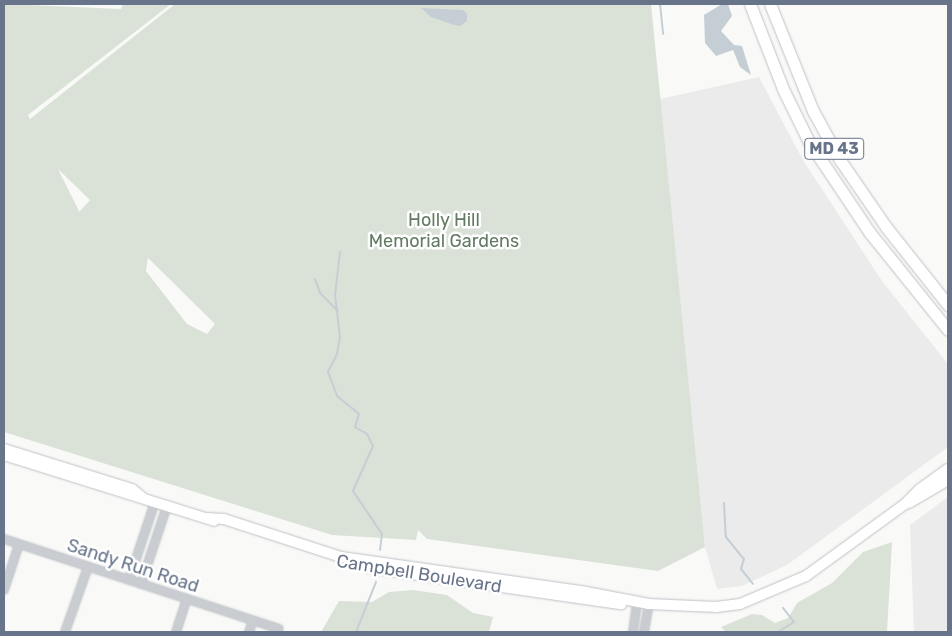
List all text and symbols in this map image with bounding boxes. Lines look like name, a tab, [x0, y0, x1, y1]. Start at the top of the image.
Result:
road number: MD 43	[804, 136, 864, 162]
park label: Holly Hill Memorial Gardens	[369, 210, 519, 252]
street label: Sandy Run Road	[64, 534, 202, 598]
street label: Campbell Boulevard	[335, 550, 503, 598]

